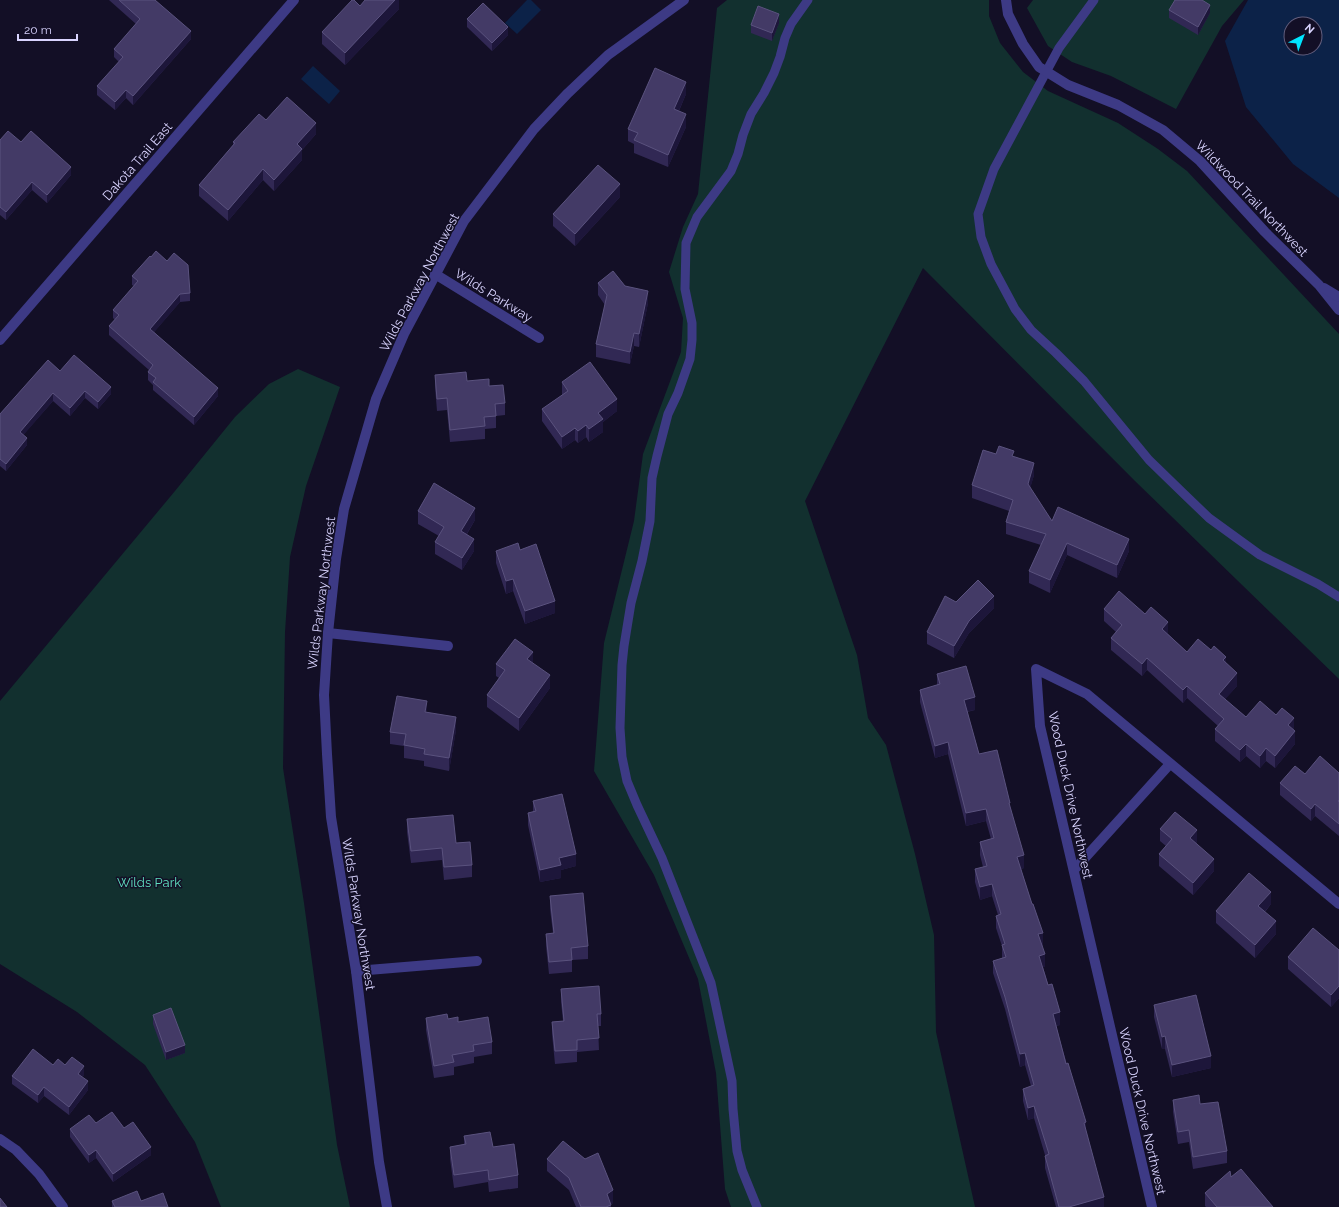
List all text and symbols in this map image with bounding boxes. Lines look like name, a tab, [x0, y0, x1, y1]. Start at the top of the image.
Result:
scale bar	[18, 16, 77, 42]
north arrow	[1283, 16, 1323, 56]
text: N	[1302, 21, 1317, 37]
text: 20 m	[24, 23, 52, 37]
street label: Dakota Trail East	[100, 119, 176, 203]
street label: Wildwood Trail Northwest	[1192, 137, 1311, 260]
street label: Wilds Parkway Northwest	[377, 210, 463, 354]
street label: Wilds Parkway	[452, 266, 535, 325]
street label: Wilds Parkway Northwest	[305, 515, 338, 670]
street label: Wood Duck Drive Northwest	[1045, 710, 1096, 881]
street label: Wilds Parkway Northwest	[339, 837, 378, 992]
park label: Wilds Park	[117, 875, 181, 890]
street label: Wood Duck Drive Northwest	[1116, 1026, 1169, 1197]

